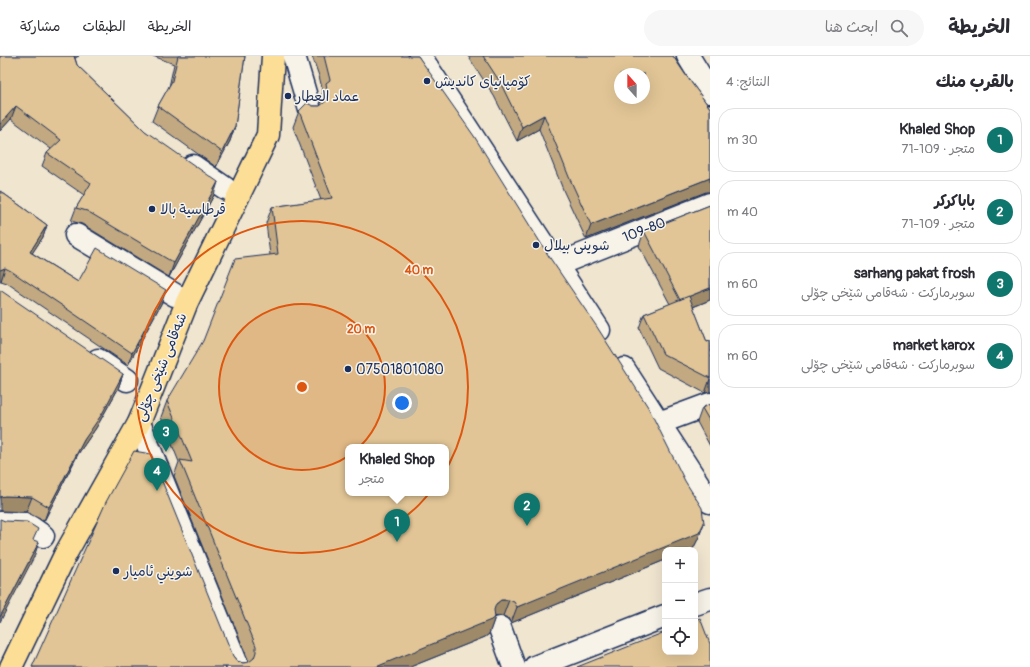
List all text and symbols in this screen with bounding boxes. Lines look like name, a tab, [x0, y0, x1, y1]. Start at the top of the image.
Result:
search box	[644, 10, 924, 46]
text: الخريطة	[948, 15, 1010, 39]
icon: search	[888, 17, 910, 39]
text: مشاركة	[20, 18, 60, 35]
text: الطبقات	[82, 18, 126, 35]
text: الخريطة	[148, 18, 191, 35]
text: ابحث هنا	[825, 18, 878, 37]
north arrow	[614, 68, 650, 104]
text: بالقرب منك	[936, 71, 1014, 92]
place label: کۆمپانیای کاندیش	[435, 73, 531, 91]
text: النتائج: 4	[726, 74, 770, 90]
marker: کۆمپانیای کاندیش	[422, 76, 432, 86]
place label: عماد العطار	[295, 88, 360, 105]
marker: عماد العطار	[283, 91, 293, 101]
text: Khaled Shop	[899, 120, 975, 139]
text: 30 m	[727, 132, 758, 148]
text: 1	[997, 132, 1003, 148]
text: متجر · 109-71	[902, 141, 975, 157]
text: باباكركر	[935, 192, 975, 211]
place label: قرطاسية بالا	[160, 201, 226, 218]
marker: قرطاسية بالا	[147, 204, 157, 214]
text: 40 m	[727, 204, 758, 220]
text: 2	[996, 204, 1004, 220]
street label: 109-80	[620, 214, 668, 246]
text: متجر · 109-71	[902, 216, 975, 232]
place label: شوینی بیلال	[544, 237, 609, 254]
marker: شوینی بیلال	[531, 240, 541, 250]
text: 40 m	[404, 263, 434, 278]
text: sarhang pakat frosh	[854, 264, 975, 283]
text: 60 m	[727, 276, 758, 292]
text: 3	[996, 276, 1004, 292]
text: سوبرماركت · شەقامی شێخی چۆلی	[801, 285, 975, 301]
street label: شەقامی شێخی چۆلی	[132, 310, 191, 424]
text: 20 m	[347, 322, 375, 337]
text: market karox	[893, 336, 975, 355]
text: 60 m	[727, 348, 758, 364]
text: 4	[996, 348, 1004, 364]
text: سوبرماركت · شەقامی شێخی چۆلی	[801, 357, 975, 373]
place label: 07501801080	[356, 361, 444, 378]
marker: 07501801080	[343, 364, 353, 374]
centre of rings	[295, 380, 309, 394]
your location	[392, 393, 412, 413]
pin: 3	[153, 419, 179, 452]
popup	[345, 444, 449, 496]
text: Khaled Shop	[359, 450, 435, 469]
pin: 4	[144, 458, 170, 491]
text: متجر	[359, 471, 385, 487]
pin: 2	[514, 493, 540, 526]
pin: 1	[384, 509, 410, 542]
map controls	[662, 547, 698, 655]
button: +	[662, 547, 698, 583]
place label: شويني ئامیار	[123, 563, 193, 584]
marker: شويني ئامیار	[111, 566, 121, 576]
button: −	[662, 583, 698, 619]
button: locate	[662, 619, 698, 655]

